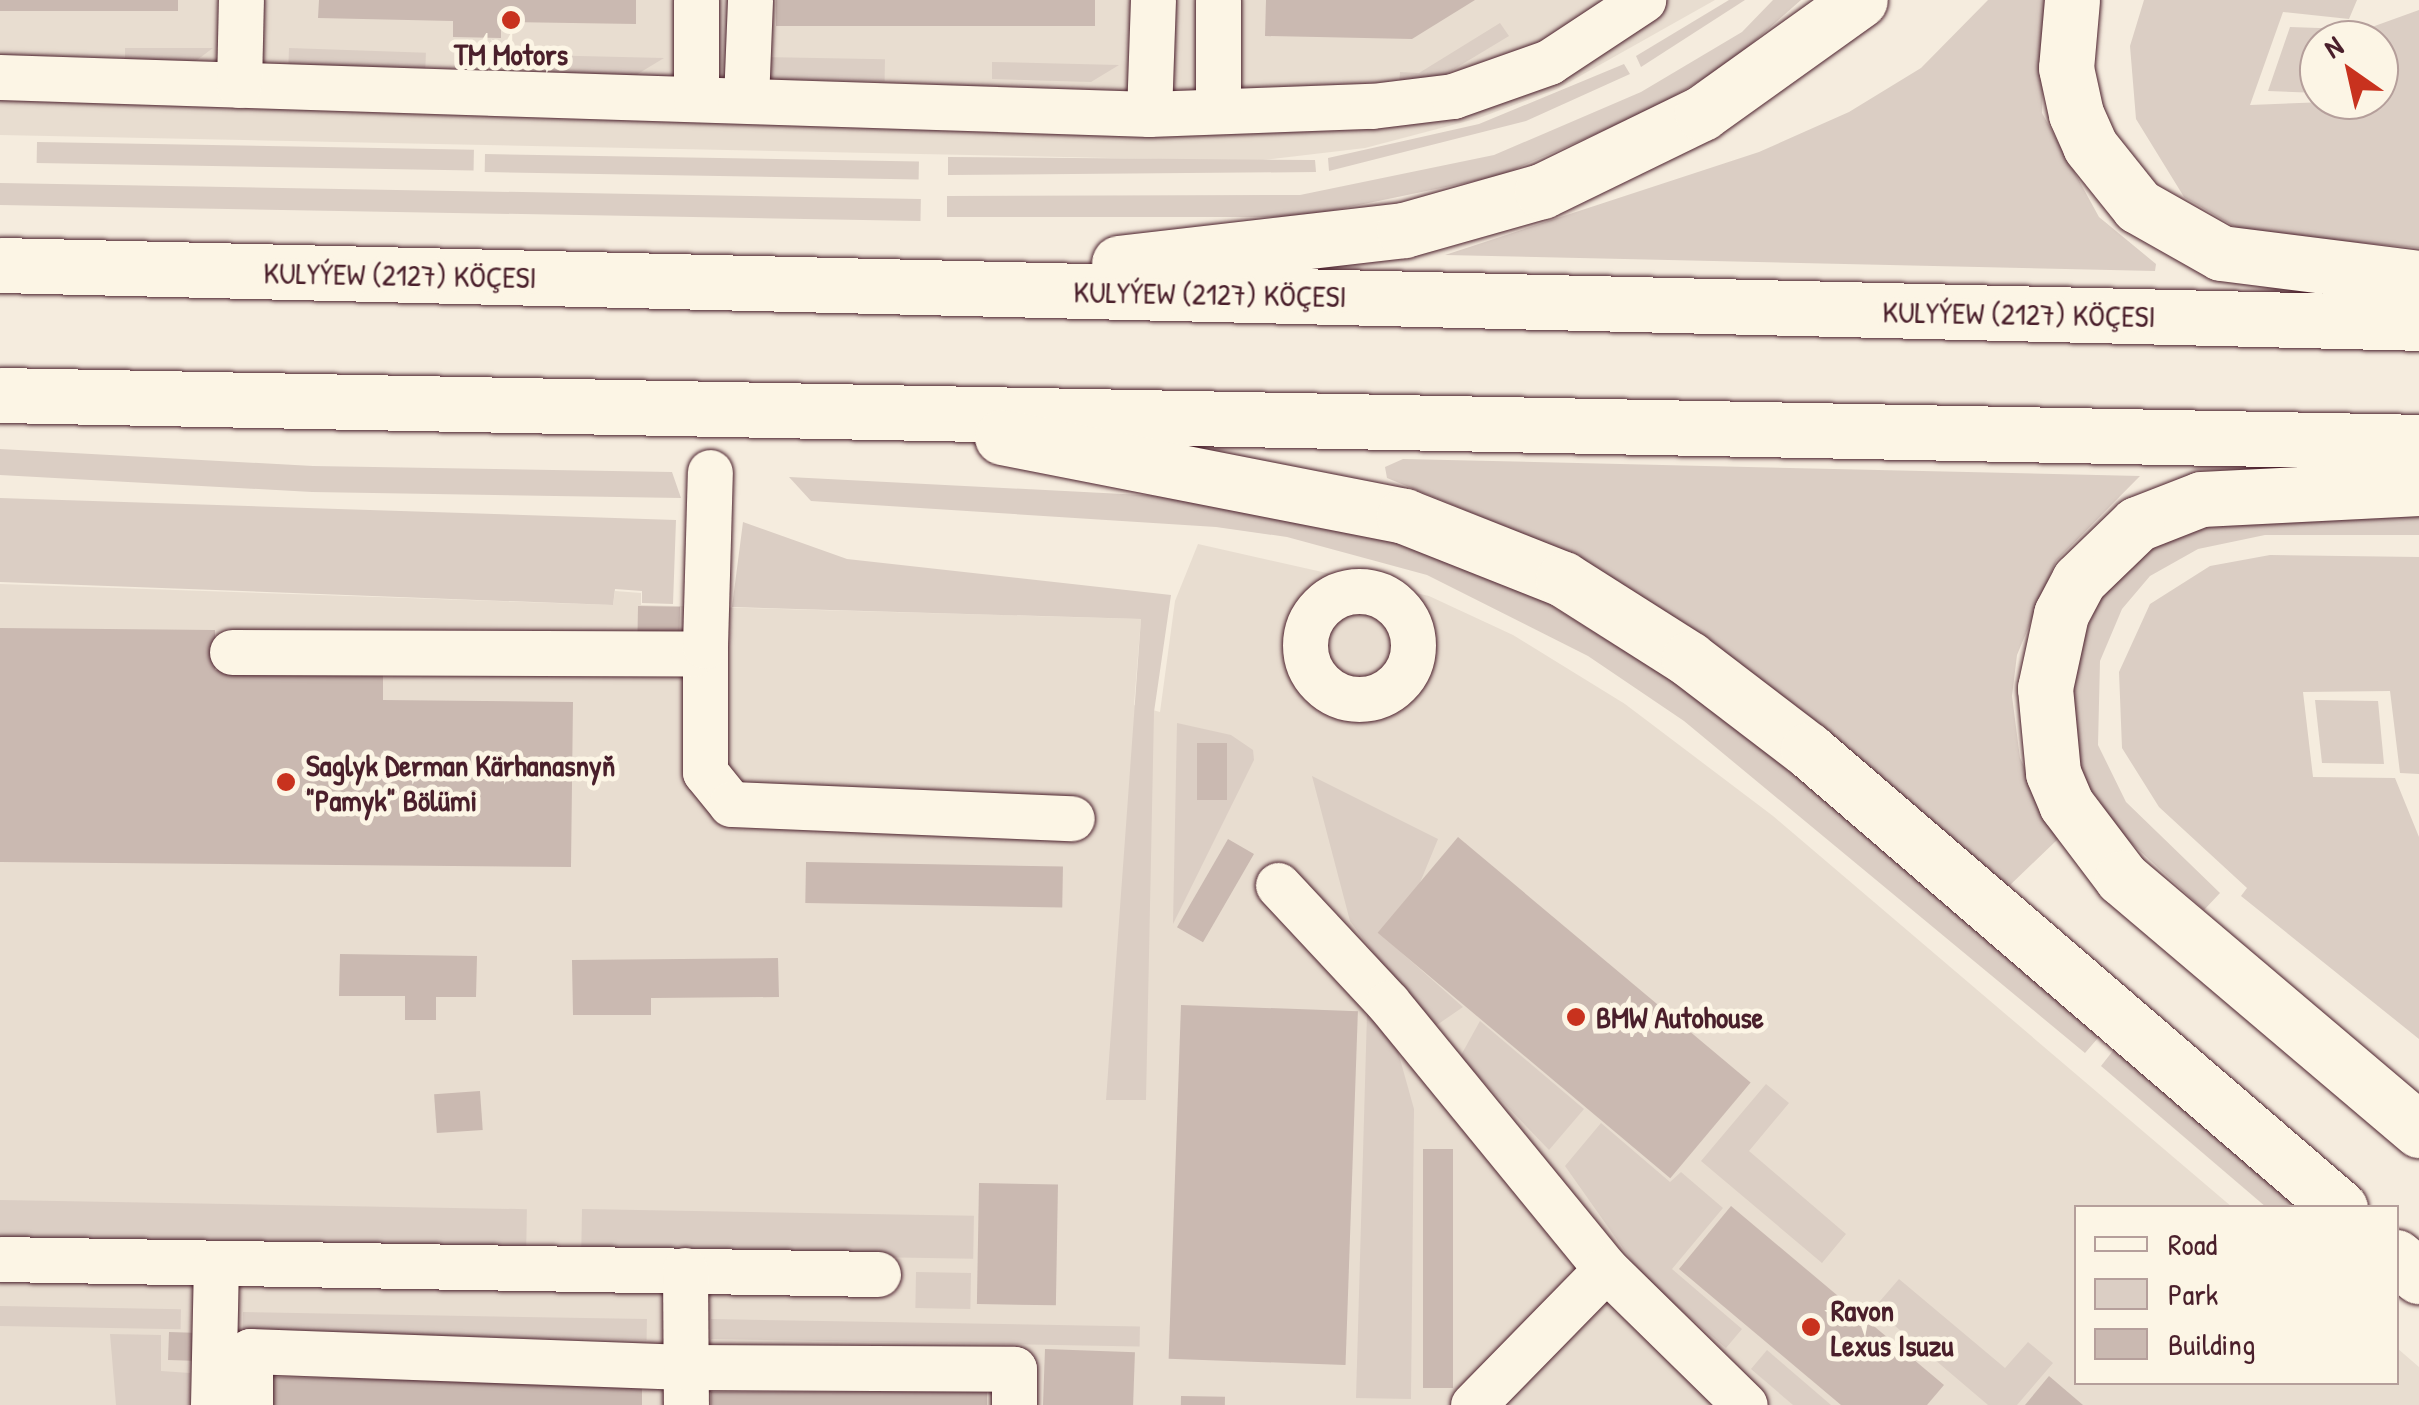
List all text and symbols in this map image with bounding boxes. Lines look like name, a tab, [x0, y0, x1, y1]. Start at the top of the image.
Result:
marker: TM Motors	[500, 9, 522, 31]
north arrow	[2299, 20, 2399, 120]
text: N	[2317, 27, 2350, 67]
place label: TM Motors	[454, 36, 568, 72]
street label: KULYÝEW (2127) KÖÇESI	[263, 255, 537, 295]
street label: KULYÝEW (2127) KÖÇESI	[1073, 274, 1347, 314]
street label: KULYÝEW (2127) KÖÇESI	[1882, 294, 2156, 334]
place label: Saglyk Derman Kärhanasnyň "Pamyk" Bölümi	[306, 747, 615, 818]
marker: Saglyk Derman Kärhanasnyň "Pamyk" Bölümi	[275, 771, 297, 793]
place label: BMW Autohouse	[1596, 999, 1764, 1035]
marker: BMW Autohouse	[1565, 1006, 1587, 1028]
legend	[2074, 1205, 2399, 1385]
text: Road	[2168, 1224, 2217, 1264]
text: Park	[2168, 1274, 2218, 1314]
place label: Ravon Lexus Isuzu	[1831, 1292, 1953, 1362]
marker: Ravon Lexus Isuzu	[1800, 1316, 1822, 1338]
text: Building	[2168, 1324, 2255, 1364]

